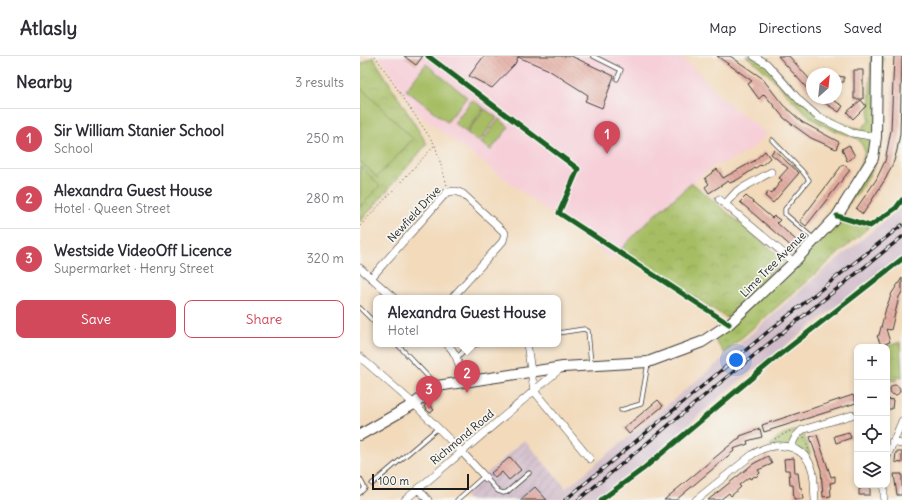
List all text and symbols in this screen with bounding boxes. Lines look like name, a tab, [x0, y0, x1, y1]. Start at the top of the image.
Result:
text: Atlasly	[20, 16, 77, 40]
text: Map	[709, 19, 736, 37]
text: Directions	[758, 19, 822, 37]
text: Saved	[844, 19, 882, 37]
north arrow	[806, 68, 842, 104]
text: Nearby	[16, 71, 72, 93]
text: 3 results	[295, 74, 344, 91]
text: Sir William Stanier School	[54, 121, 224, 140]
pin: 1	[594, 121, 620, 154]
text: 1	[26, 130, 32, 147]
text: 250 m	[306, 130, 344, 147]
text: School	[54, 140, 93, 157]
text: Alexandra Guest House	[54, 181, 212, 200]
street label: Newfield Drive	[384, 183, 444, 245]
text: 2	[25, 190, 33, 207]
text: 280 m	[306, 190, 344, 207]
text: Hotel · Queen Street	[54, 200, 170, 217]
street label: Lime Tree Avenue	[737, 228, 809, 300]
text: Westside VideoOff Licence	[54, 241, 232, 260]
text: 3	[25, 250, 33, 267]
text: 320 m	[306, 250, 344, 267]
text: Supermarket · Henry Street	[54, 260, 214, 277]
popup	[373, 295, 561, 347]
button: Save	[16, 300, 176, 338]
button: Share	[184, 300, 344, 338]
text: Alexandra Guest House	[388, 303, 546, 322]
text: Hotel	[388, 322, 419, 339]
map controls	[854, 344, 890, 488]
button: +	[854, 344, 890, 380]
your location	[726, 350, 746, 370]
pin: 2	[454, 360, 480, 393]
pin: 3	[416, 376, 442, 409]
button: −	[854, 380, 890, 416]
street label: Richmond Road	[427, 406, 497, 468]
button: locate	[854, 416, 890, 452]
button: layers	[854, 452, 890, 488]
scale bar	[372, 472, 469, 491]
text: 100 m	[378, 474, 409, 488]

